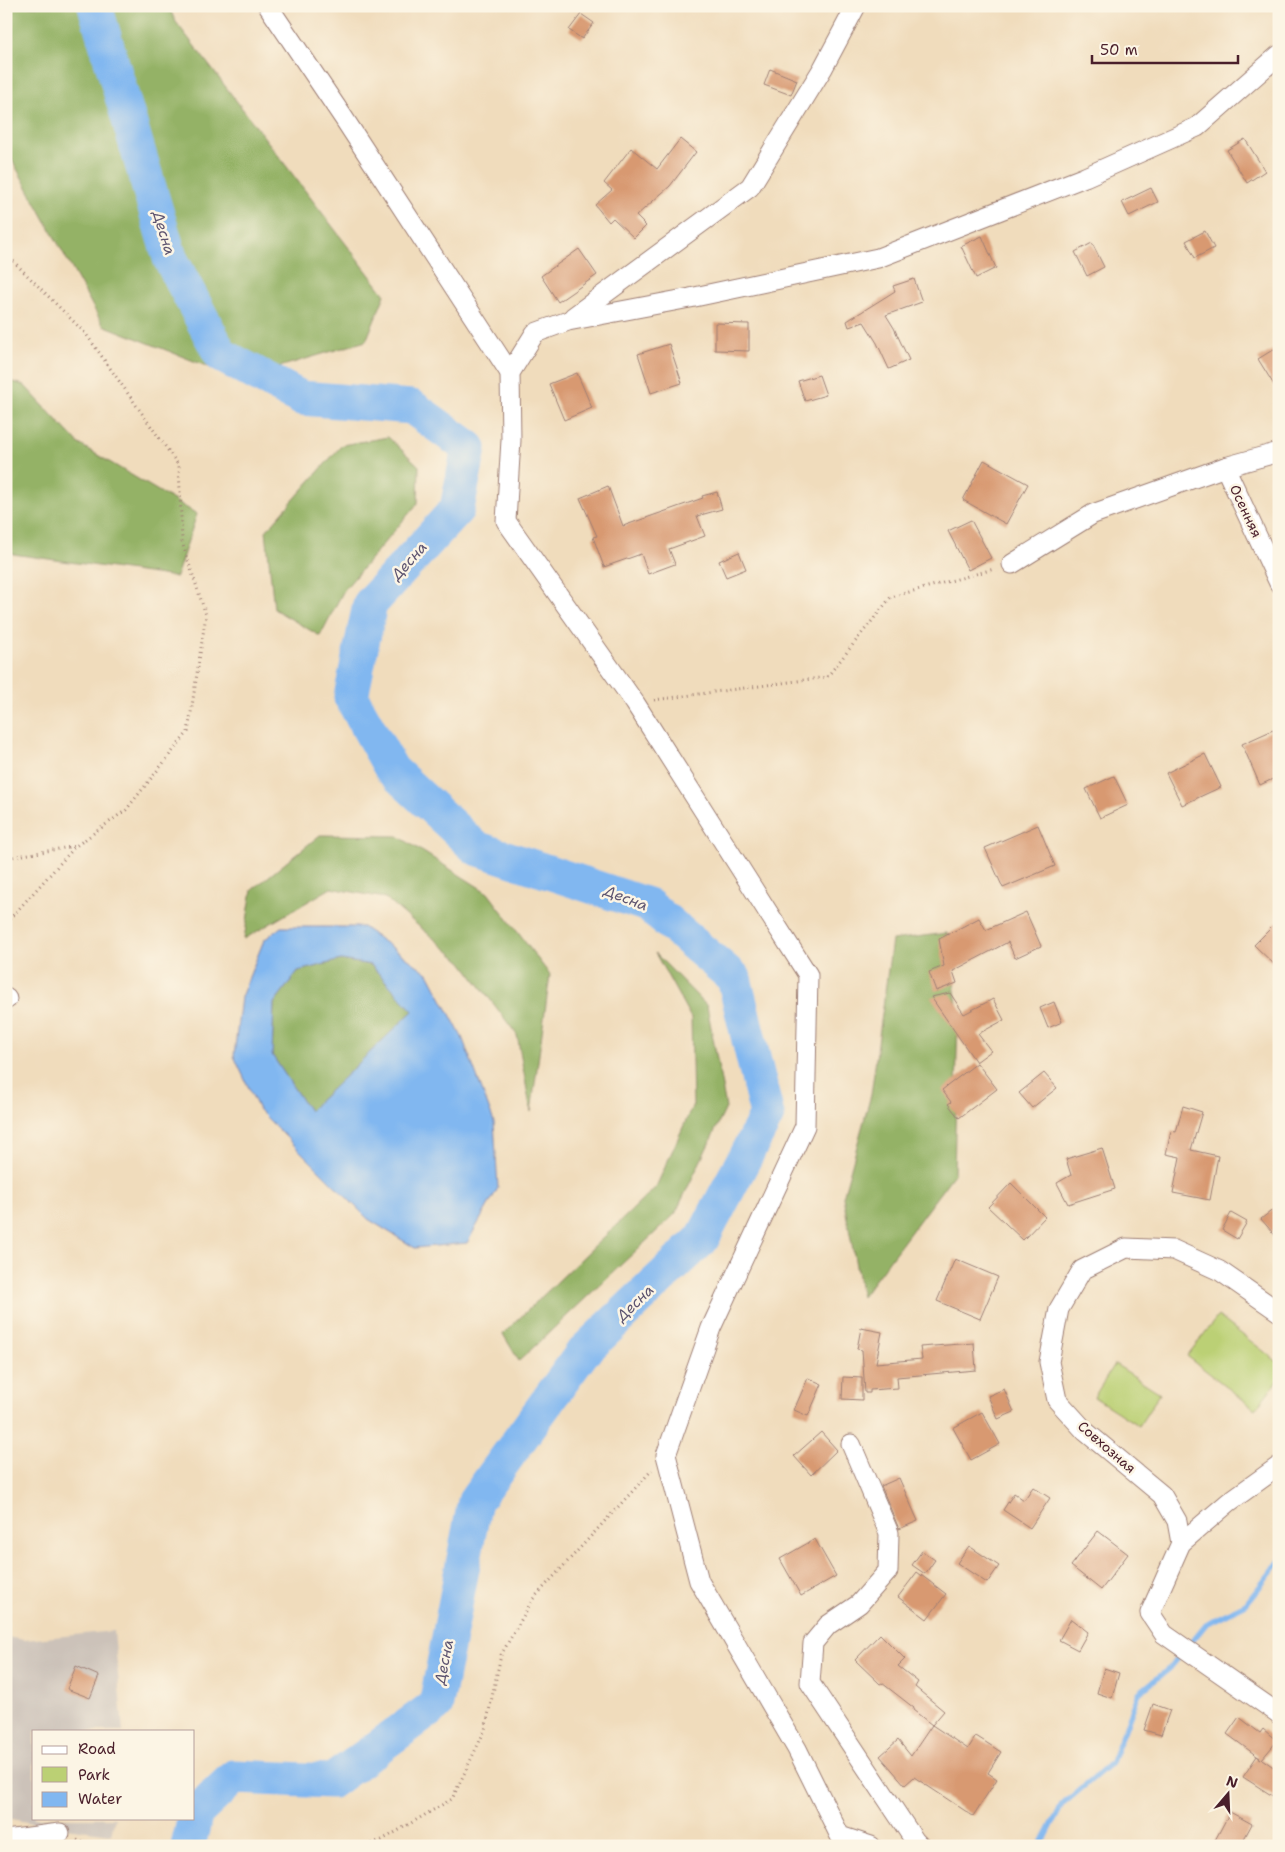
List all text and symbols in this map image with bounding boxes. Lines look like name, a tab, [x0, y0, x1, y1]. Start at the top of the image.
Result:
scale bar	[1092, 32, 1239, 64]
text: 50 m	[1100, 40, 1138, 60]
water label: Десна	[148, 208, 180, 257]
street label: Осенняя	[1226, 482, 1266, 540]
water label: Десна	[386, 538, 432, 585]
water label: Десна	[600, 880, 651, 915]
water label: Десна	[611, 1280, 658, 1327]
street label: Совхозная	[1074, 1417, 1140, 1477]
water label: Десна	[430, 1638, 458, 1687]
legend	[32, 1730, 195, 1820]
text: Road	[78, 1739, 116, 1759]
text: Park	[78, 1765, 110, 1785]
north arrow	[1202, 1770, 1252, 1820]
text: N	[1224, 1771, 1240, 1792]
text: Water	[78, 1789, 122, 1809]

